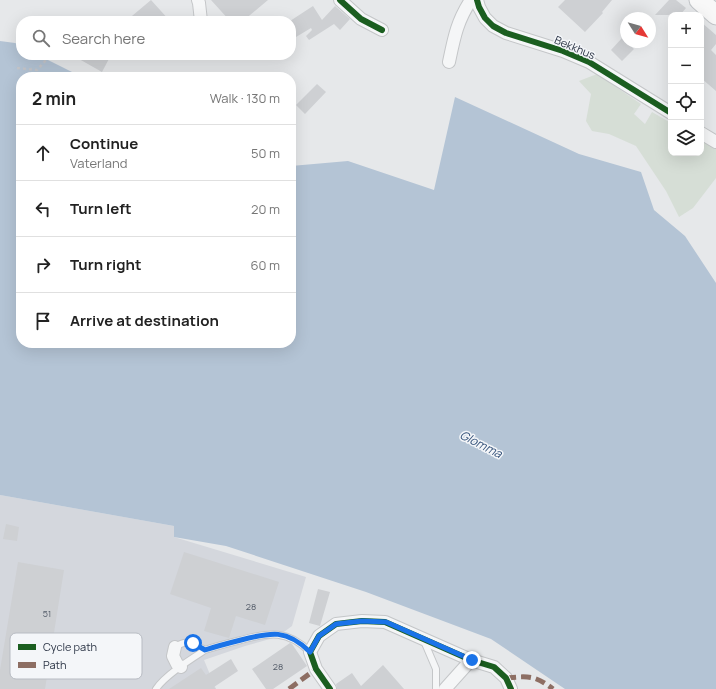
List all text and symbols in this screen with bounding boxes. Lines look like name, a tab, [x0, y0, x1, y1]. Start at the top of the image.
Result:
north arrow	[620, 12, 656, 48]
map controls	[668, 12, 704, 156]
button: +	[668, 12, 704, 48]
search box	[16, 16, 296, 60]
icon: search	[30, 27, 52, 49]
text: Search here	[62, 28, 145, 49]
street label: Bekkhus	[552, 32, 598, 62]
button: −	[668, 48, 704, 84]
button: locate	[668, 84, 704, 120]
text: 2 min	[32, 87, 76, 110]
text: Walk · 130 m	[210, 89, 280, 107]
button: layers	[668, 120, 704, 156]
text: Continue	[70, 133, 138, 154]
icon: ahead	[32, 142, 54, 164]
text: 50 m	[251, 144, 280, 162]
text: Vaterland	[70, 154, 127, 172]
icon: left	[32, 198, 54, 220]
text: Turn left	[70, 198, 132, 219]
text: 20 m	[251, 200, 280, 218]
icon: right	[32, 254, 54, 276]
text: Turn right	[70, 254, 141, 275]
text: 60 m	[250, 256, 280, 274]
icon: arrive	[32, 310, 54, 332]
text: Arrive at destination	[70, 310, 219, 331]
water label: Glomma	[457, 426, 506, 462]
house number: 28	[246, 600, 256, 613]
house number: 51	[43, 607, 51, 620]
legend	[10, 633, 142, 679]
route start	[184, 634, 202, 652]
text: Cycle path	[43, 639, 97, 654]
route end	[463, 651, 481, 669]
text: Path	[43, 657, 66, 672]
house number: 28	[273, 660, 283, 673]

